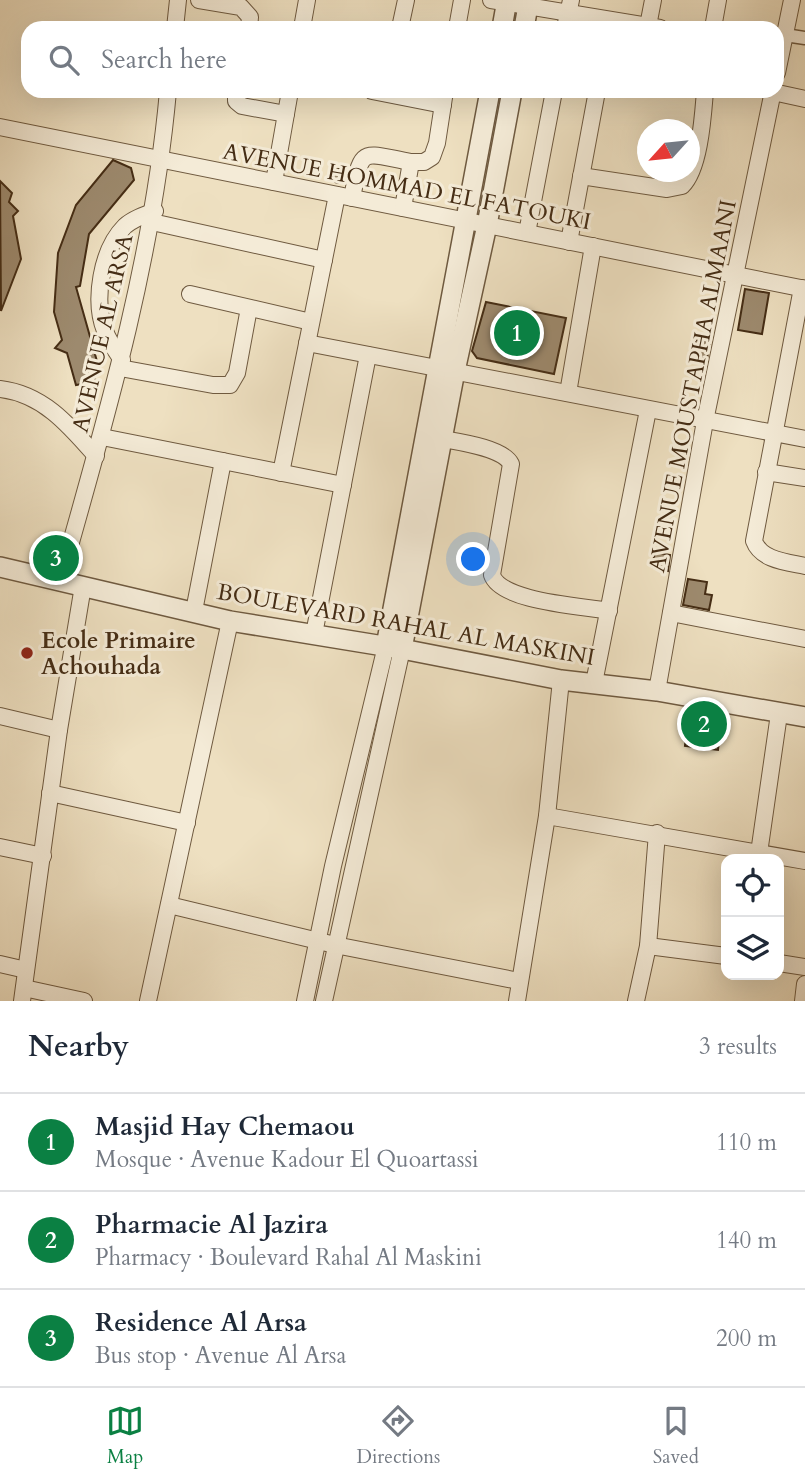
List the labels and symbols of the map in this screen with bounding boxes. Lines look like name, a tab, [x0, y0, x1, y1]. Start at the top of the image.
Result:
north arrow	[637, 119, 700, 182]
street label: AVENUE HOMMAD EL FATOUKI	[220, 136, 593, 237]
street label: AVENUE MOUSTAPHA ALMAANI	[641, 197, 744, 575]
street label: AVENUE AL ARSA	[65, 230, 141, 435]
pin: 1	[494, 307, 540, 359]
pin: 3	[33, 532, 79, 584]
your location	[456, 542, 490, 576]
street label: BOULEVARD RAHAL AL MASKINI	[215, 576, 597, 673]
place label: Ecole Primaire Achouhada	[41, 625, 196, 682]
marker: Ecole Primaire Achouhada	[19, 645, 35, 661]
pin: 2	[681, 698, 727, 750]

